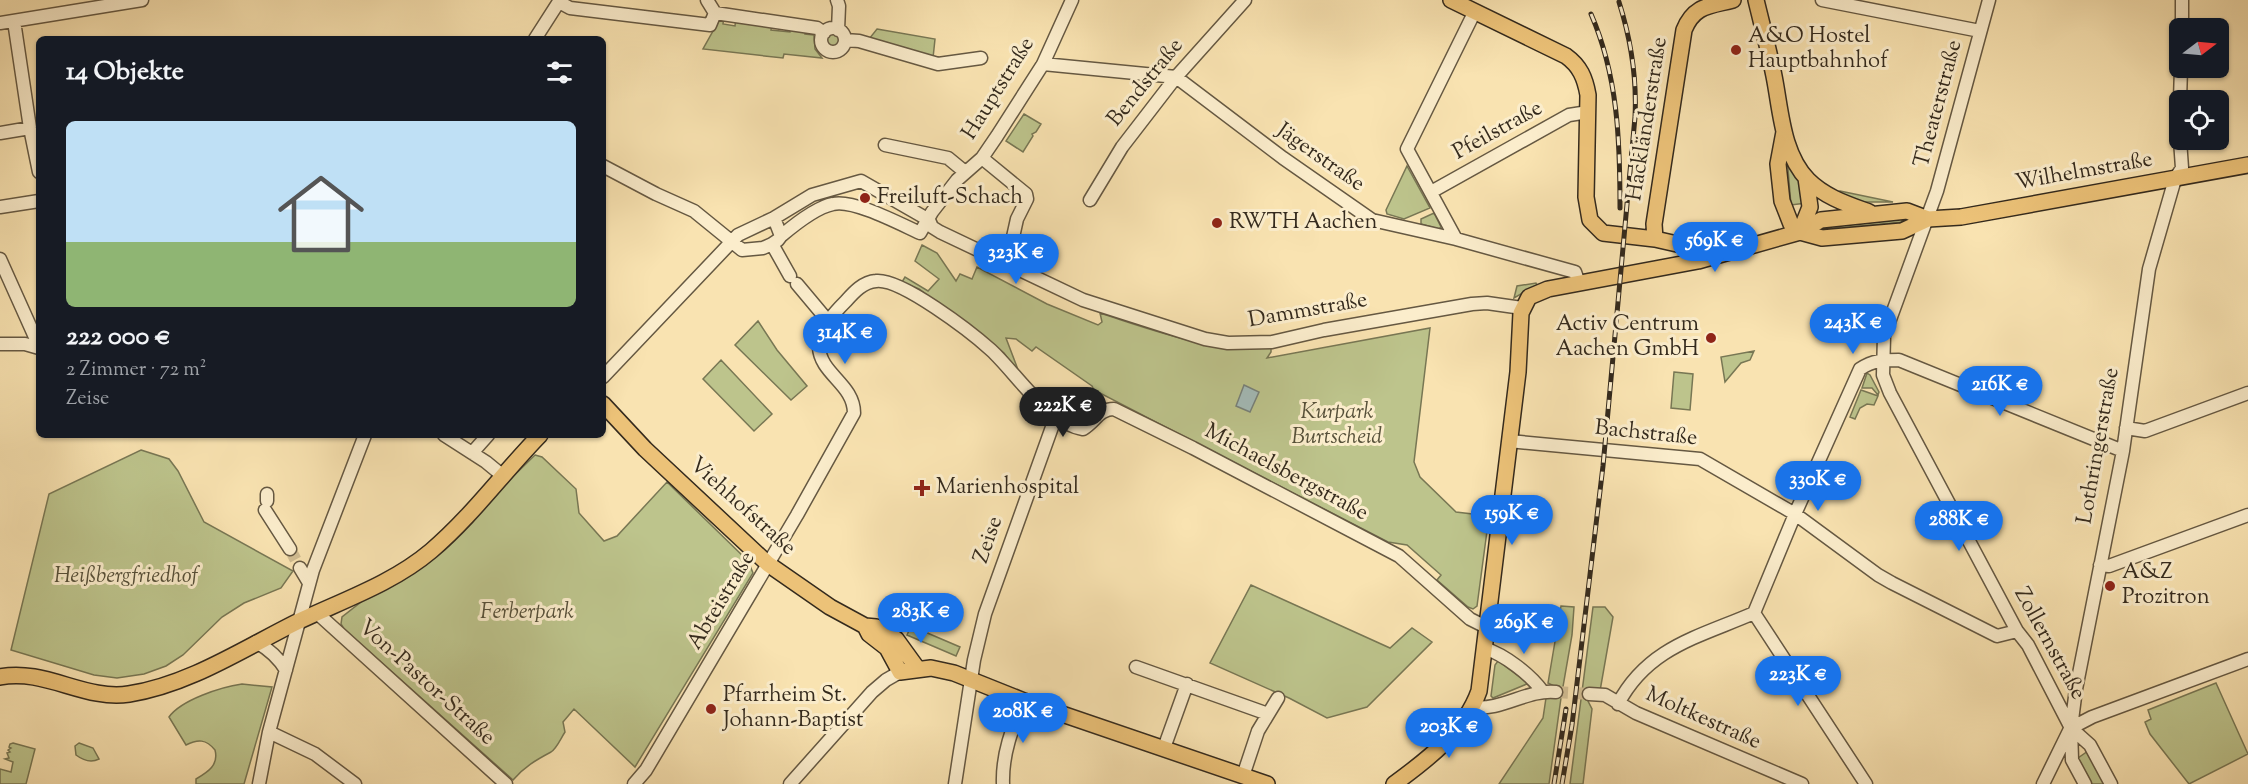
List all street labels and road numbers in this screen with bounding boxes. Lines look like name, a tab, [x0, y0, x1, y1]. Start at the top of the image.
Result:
street label: Hauptstraße	[955, 31, 1043, 147]
street label: Bendstraße	[1100, 32, 1192, 134]
street label: Hackländerstraße	[1619, 35, 1677, 203]
street label: Theaterstraße	[1907, 37, 1971, 171]
street label: Pfeilstraße	[1447, 93, 1549, 169]
street label: Jägerstraße	[1268, 115, 1371, 200]
street label: Wilhelmstraße	[2013, 144, 2155, 200]
street label: Dammstraße	[1246, 285, 1370, 337]
street label: Lothringerstraße	[2070, 365, 2128, 527]
street label: Bachstraße	[1593, 413, 1699, 455]
street label: Michaelsbergstraße	[1198, 416, 1374, 530]
street label: Viehhofstraße	[681, 450, 803, 564]
street label: Zeise	[966, 512, 1012, 568]
street label: Abteistraße	[680, 546, 764, 656]
street label: Zollernstraße	[2005, 582, 2093, 706]
street label: Von-Pastor-Straße	[350, 613, 502, 753]
street label: Moltkestraße	[1640, 679, 1766, 759]

